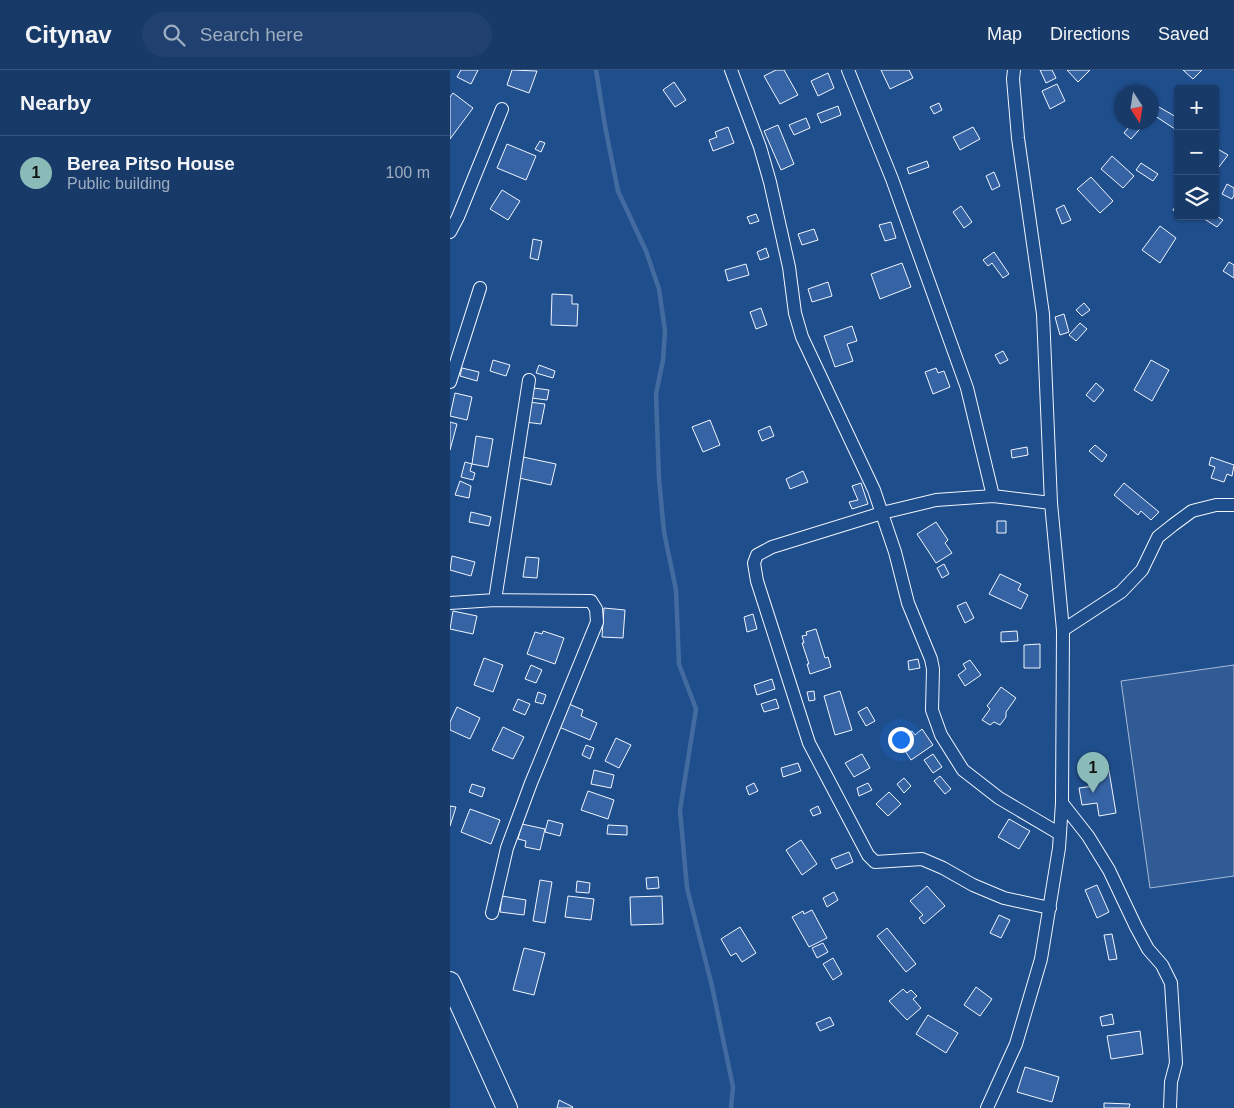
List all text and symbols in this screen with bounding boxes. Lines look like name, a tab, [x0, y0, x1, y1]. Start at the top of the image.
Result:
search box	[142, 12, 492, 57]
text: Citynav	[25, 21, 112, 48]
icon: search	[160, 21, 188, 49]
text: Search here	[200, 24, 303, 45]
text: Map	[987, 24, 1022, 44]
text: Directions	[1050, 24, 1130, 44]
text: Saved	[1158, 24, 1209, 44]
north arrow	[1114, 85, 1159, 130]
map controls	[1174, 85, 1219, 220]
button: +	[1174, 85, 1219, 130]
text: Nearby	[20, 91, 91, 114]
button: −	[1174, 130, 1219, 175]
text: Berea Pitso House	[67, 153, 235, 174]
text: 1	[32, 164, 40, 181]
text: 100 m	[386, 164, 430, 181]
text: Public building	[67, 175, 170, 192]
button: layers	[1174, 175, 1219, 220]
your location	[888, 727, 914, 753]
pin: 1	[1077, 752, 1109, 793]

